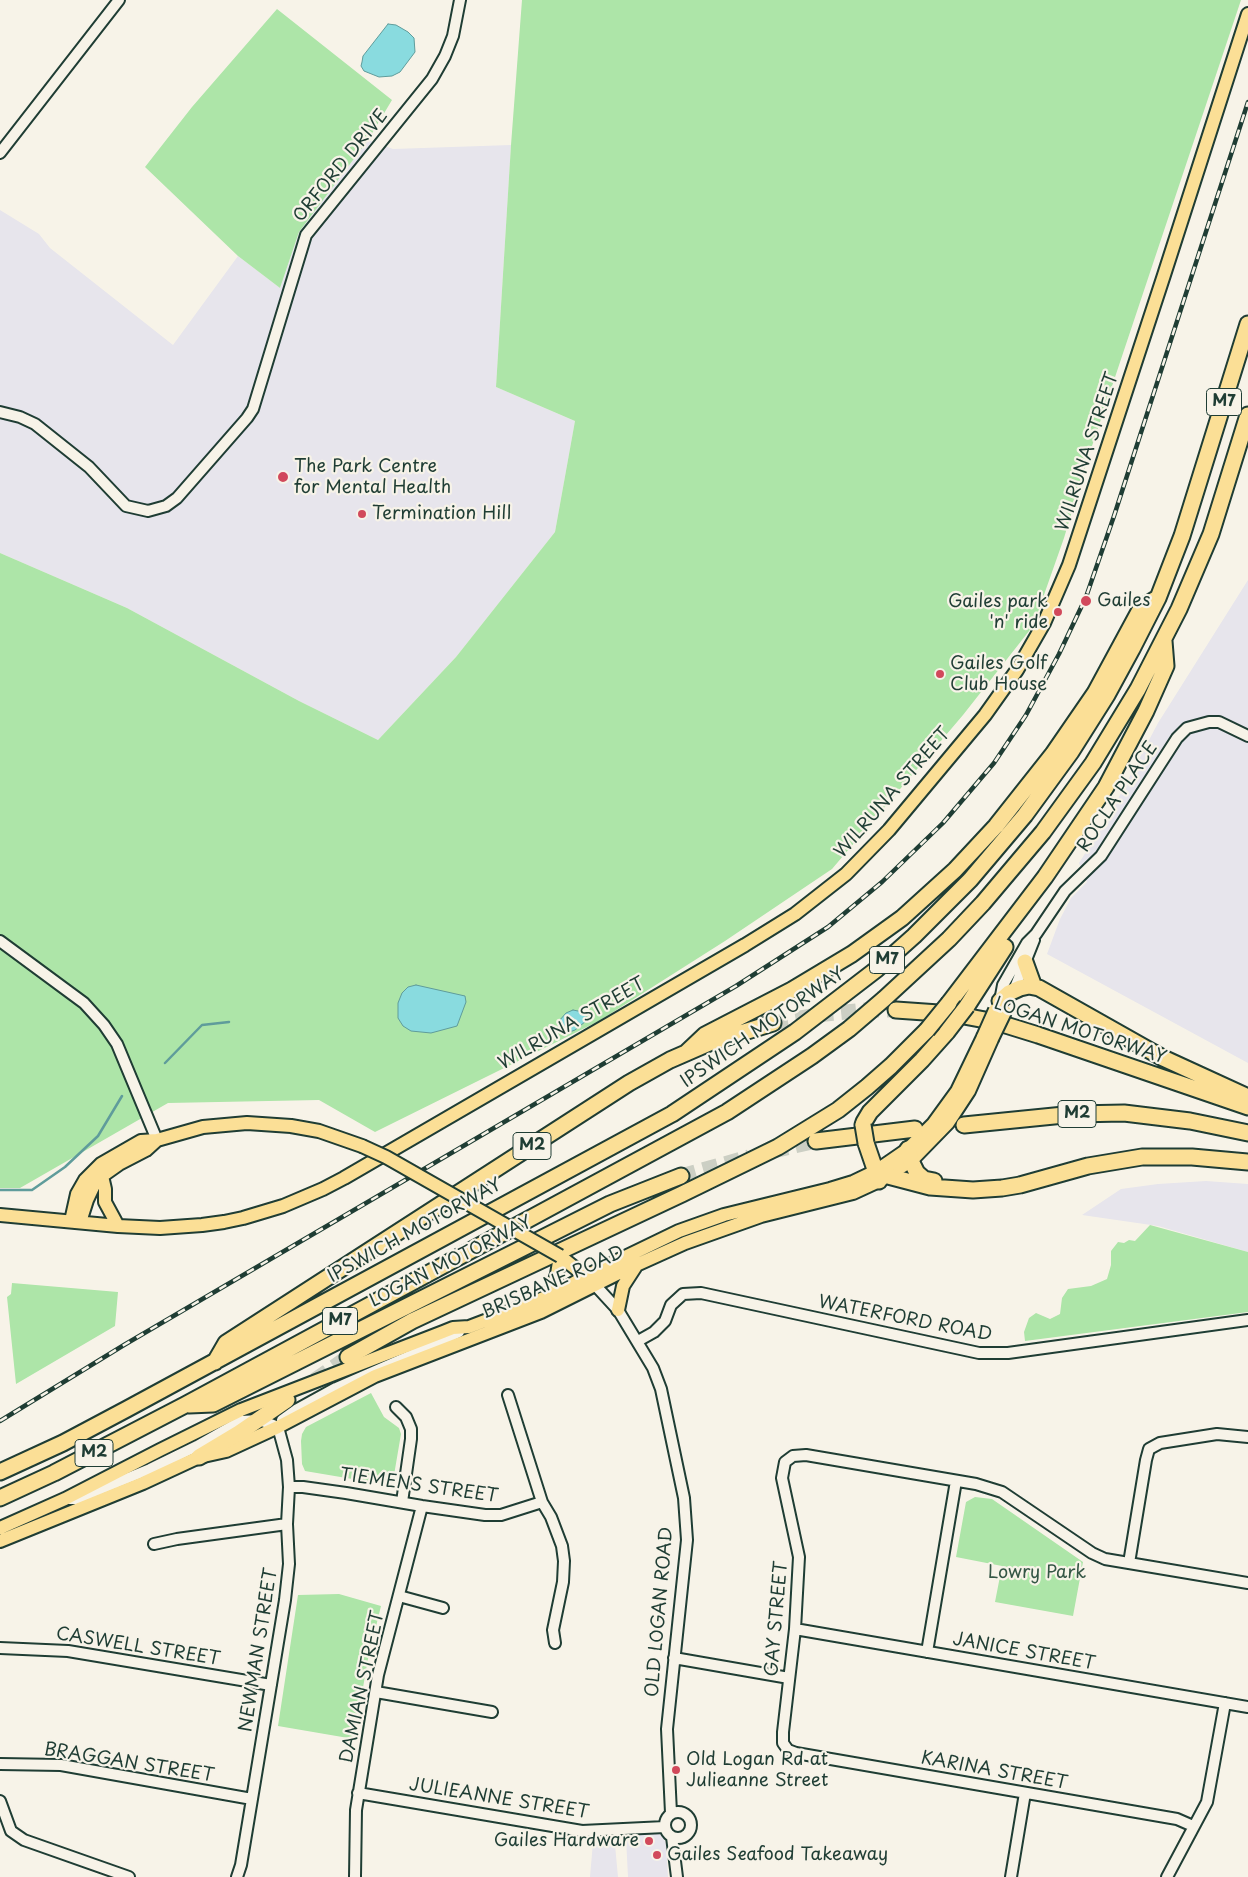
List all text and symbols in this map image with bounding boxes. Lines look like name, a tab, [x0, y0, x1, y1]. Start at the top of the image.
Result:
street label: ORFORD DRIVE	[289, 105, 393, 227]
street label: WILRUNA STREET	[1052, 370, 1124, 534]
road number: M7	[1206, 388, 1242, 416]
place label: The Park Centre for Mental Health	[294, 456, 451, 498]
marker: The Park Centre for Mental Health	[276, 470, 290, 484]
place label: Termination Hill	[372, 503, 511, 525]
marker: Termination Hill	[356, 508, 368, 520]
place label: Gailes	[1097, 590, 1150, 612]
place label: Gailes park 'n' ride	[948, 591, 1048, 634]
marker: Gailes	[1079, 594, 1093, 608]
marker: Gailes park 'n' ride	[1052, 606, 1064, 618]
place label: Gailes Golf Club House	[950, 653, 1047, 696]
marker: Gailes Golf Club House	[934, 668, 946, 680]
street label: WILRUNA STREET	[830, 723, 956, 863]
street label: ROCLA PLACE	[1073, 738, 1163, 856]
road number: M7	[870, 946, 904, 974]
street label: IPSWICH MOTORWAY	[677, 963, 849, 1093]
street label: WILRUNA STREET	[495, 973, 649, 1075]
street label: LOGAN MOTORWAY	[991, 993, 1169, 1069]
road number: M2	[1058, 1100, 1096, 1128]
road number: M2	[513, 1132, 551, 1160]
street label: IPSWICH MOTORWAY	[324, 1174, 506, 1288]
street label: LOGAN MOTORWAY	[366, 1212, 536, 1312]
street label: BRISBANE ROAD	[478, 1242, 628, 1324]
street label: WATERFORD ROAD	[816, 1292, 994, 1346]
road number: M7	[322, 1308, 358, 1334]
road number: M2	[75, 1440, 113, 1466]
street label: TIEMENS STREET	[339, 1464, 499, 1508]
street label: OLD LOGAN ROAD	[642, 1526, 678, 1698]
street label: GAY STREET	[761, 1560, 793, 1678]
park label: Lowry Park	[988, 1562, 1086, 1584]
street label: NEWMAN STREET	[235, 1567, 283, 1733]
street label: DAMIAN STREET	[336, 1609, 390, 1765]
street label: CASWELL STREET	[54, 1623, 222, 1671]
street label: JANICE STREET	[951, 1629, 1097, 1675]
street label: BRAGGAN STREET	[42, 1739, 216, 1787]
street label: KARINA STREET	[919, 1747, 1069, 1795]
place label: Old Logan Rd at Julieanne Street	[686, 1749, 828, 1792]
marker: Old Logan Rd at Julieanne Street	[670, 1764, 682, 1776]
street label: JULIEANNE STREET	[408, 1774, 590, 1824]
place label: Gailes Hardware	[494, 1830, 639, 1852]
marker: Gailes Hardware	[643, 1835, 655, 1847]
place label: Gailes Seafood Takeaway	[667, 1844, 888, 1866]
marker: Gailes Seafood Takeaway	[651, 1849, 663, 1861]

